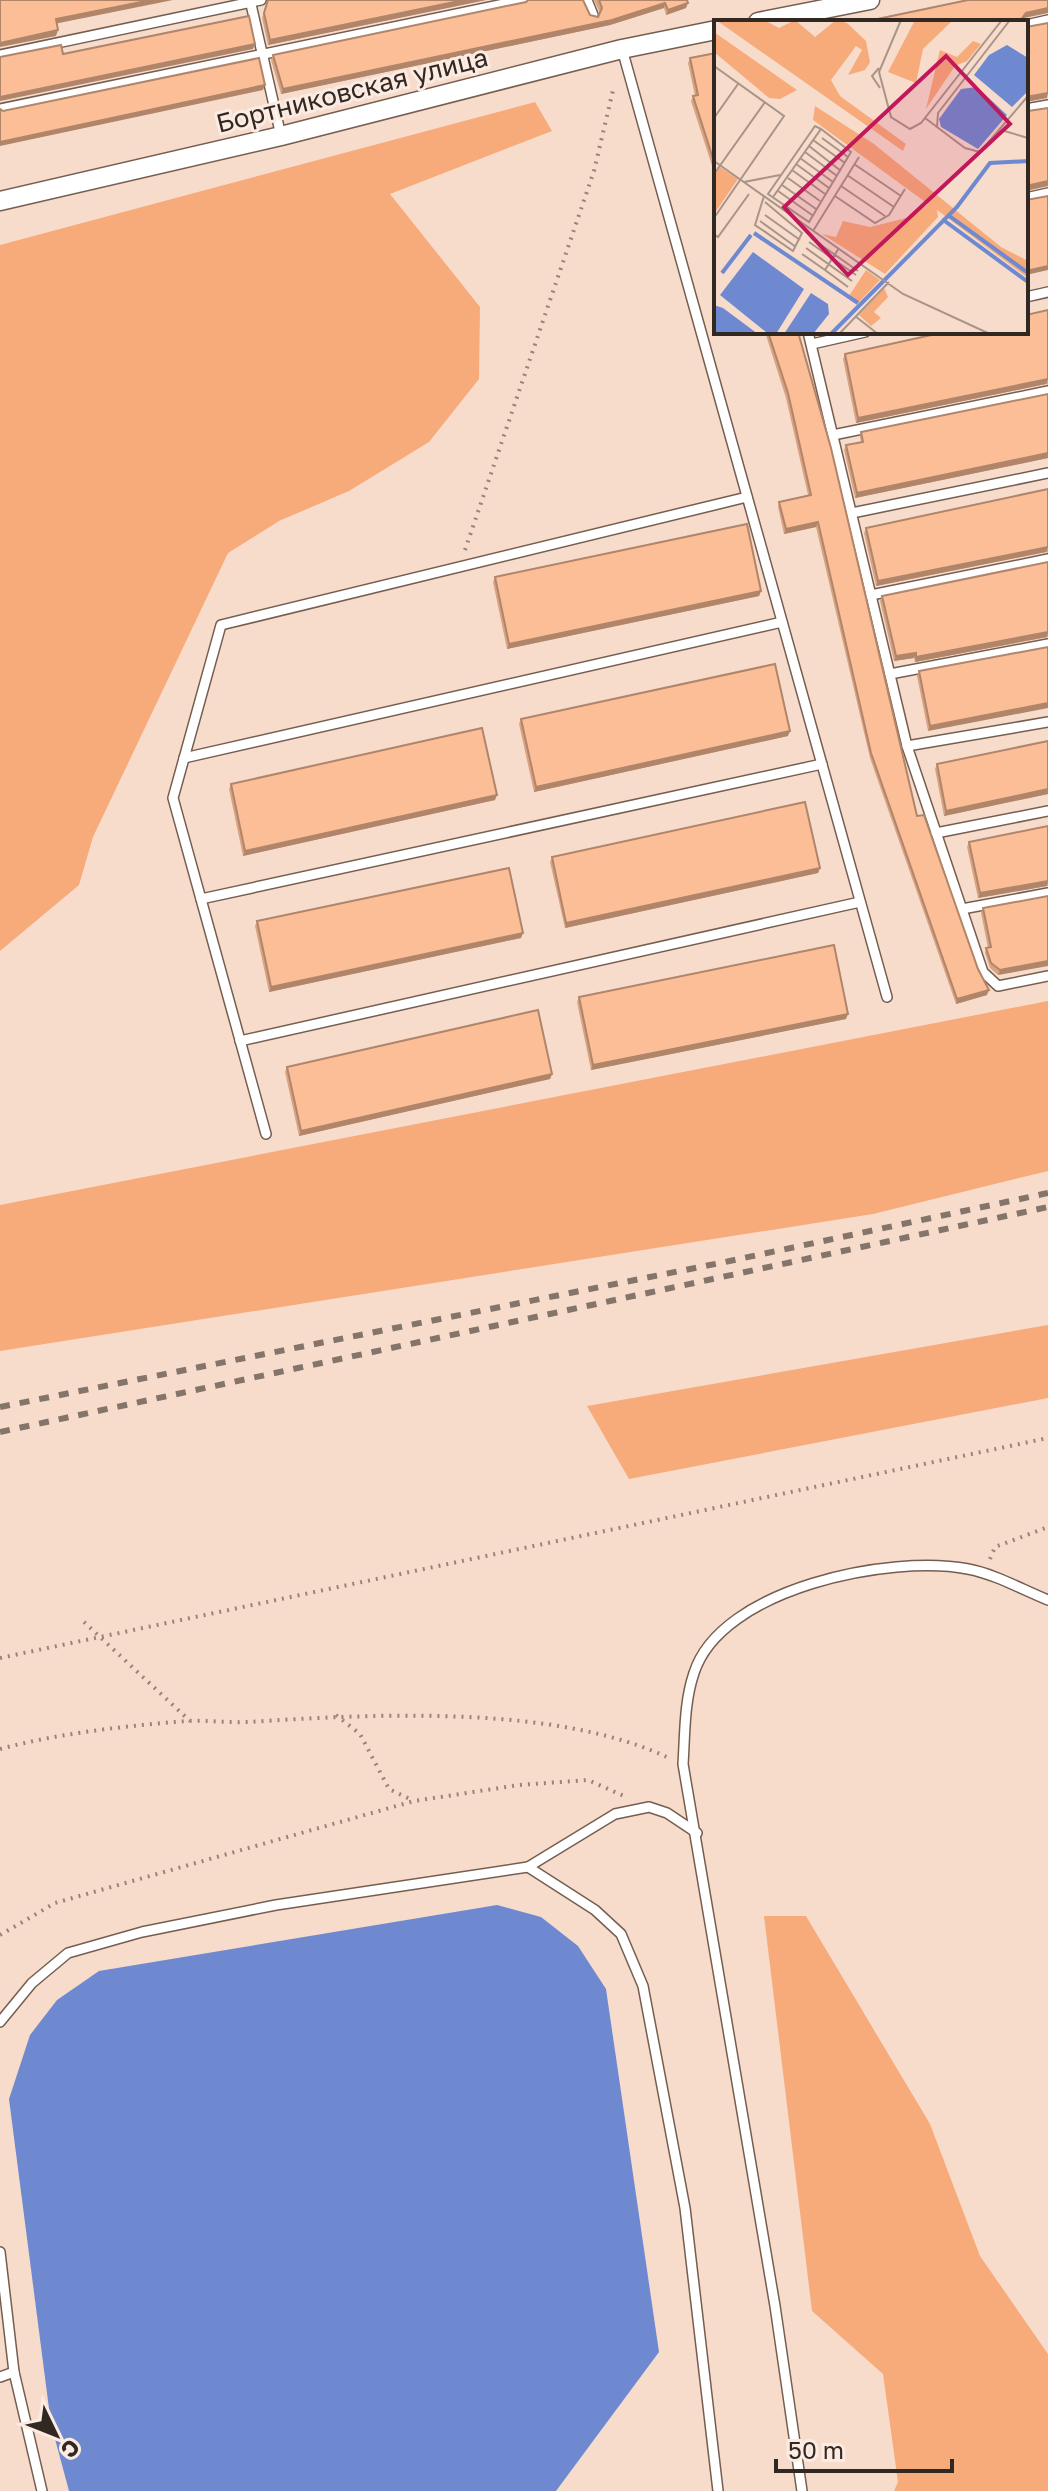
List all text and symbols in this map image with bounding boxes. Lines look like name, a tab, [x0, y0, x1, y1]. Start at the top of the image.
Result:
inset map	[714, 20, 1028, 334]
street label: Бортниковская улица	[213, 41, 491, 139]
north arrow	[16, 2395, 96, 2475]
scale bar	[776, 2423, 952, 2473]
text: С	[56, 2434, 86, 2464]
text: 50 m	[788, 2435, 844, 2464]

